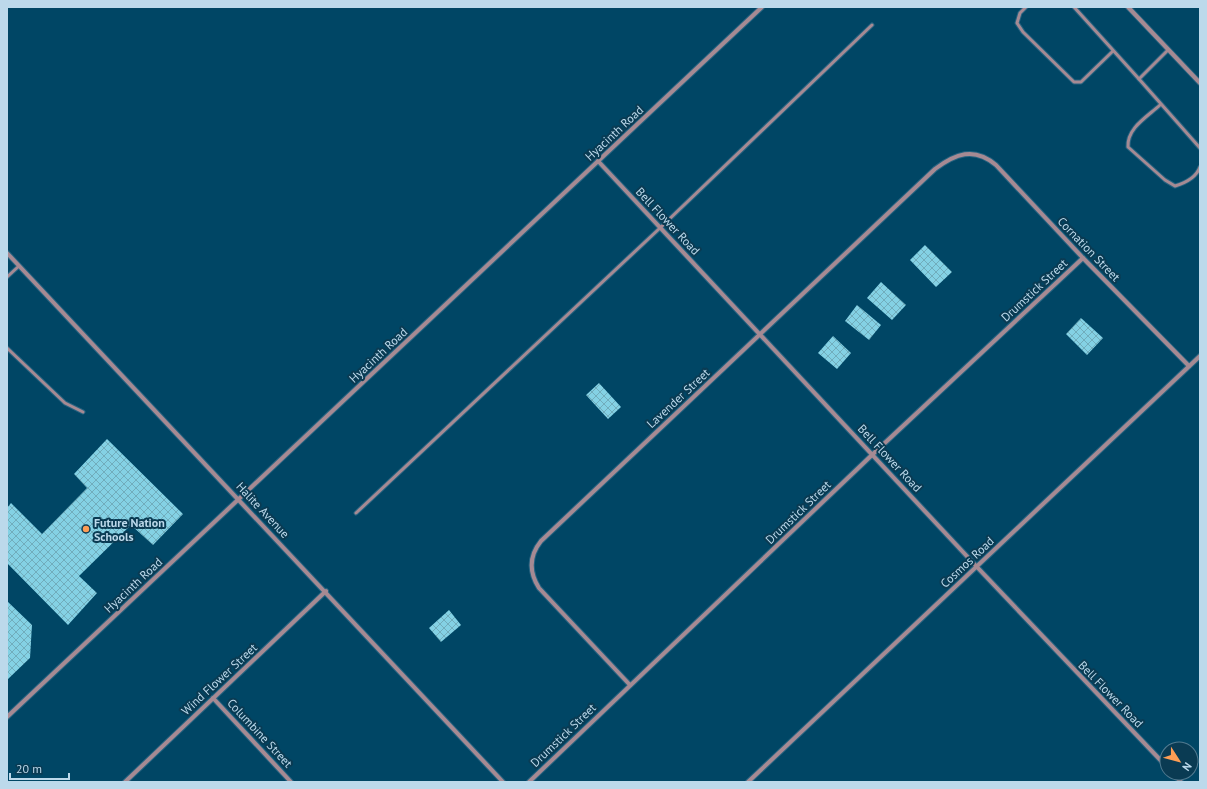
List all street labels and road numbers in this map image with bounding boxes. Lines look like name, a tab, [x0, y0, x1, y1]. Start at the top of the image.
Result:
street label: Hyacinth Road	[582, 102, 646, 164]
street label: Bell Flower Road	[633, 184, 703, 258]
street label: Cornation Street	[1055, 214, 1123, 284]
street label: Drumstick Street	[998, 255, 1070, 325]
street label: Hyacinth Road	[346, 324, 410, 386]
street label: Lavender Street	[643, 365, 713, 431]
street label: Bell Flower Road	[855, 421, 925, 495]
street label: Drumstick Street	[762, 477, 834, 547]
street label: Halite Avenue	[233, 479, 293, 541]
street label: Cosmos Road	[937, 533, 997, 591]
street label: Hyacinth Road	[101, 554, 165, 616]
street label: Wind Flower Street	[178, 640, 260, 718]
street label: Bell Flower Road	[1075, 658, 1147, 730]
street label: Columbine Street	[224, 695, 296, 771]
street label: Drumstick Street	[527, 700, 599, 770]

